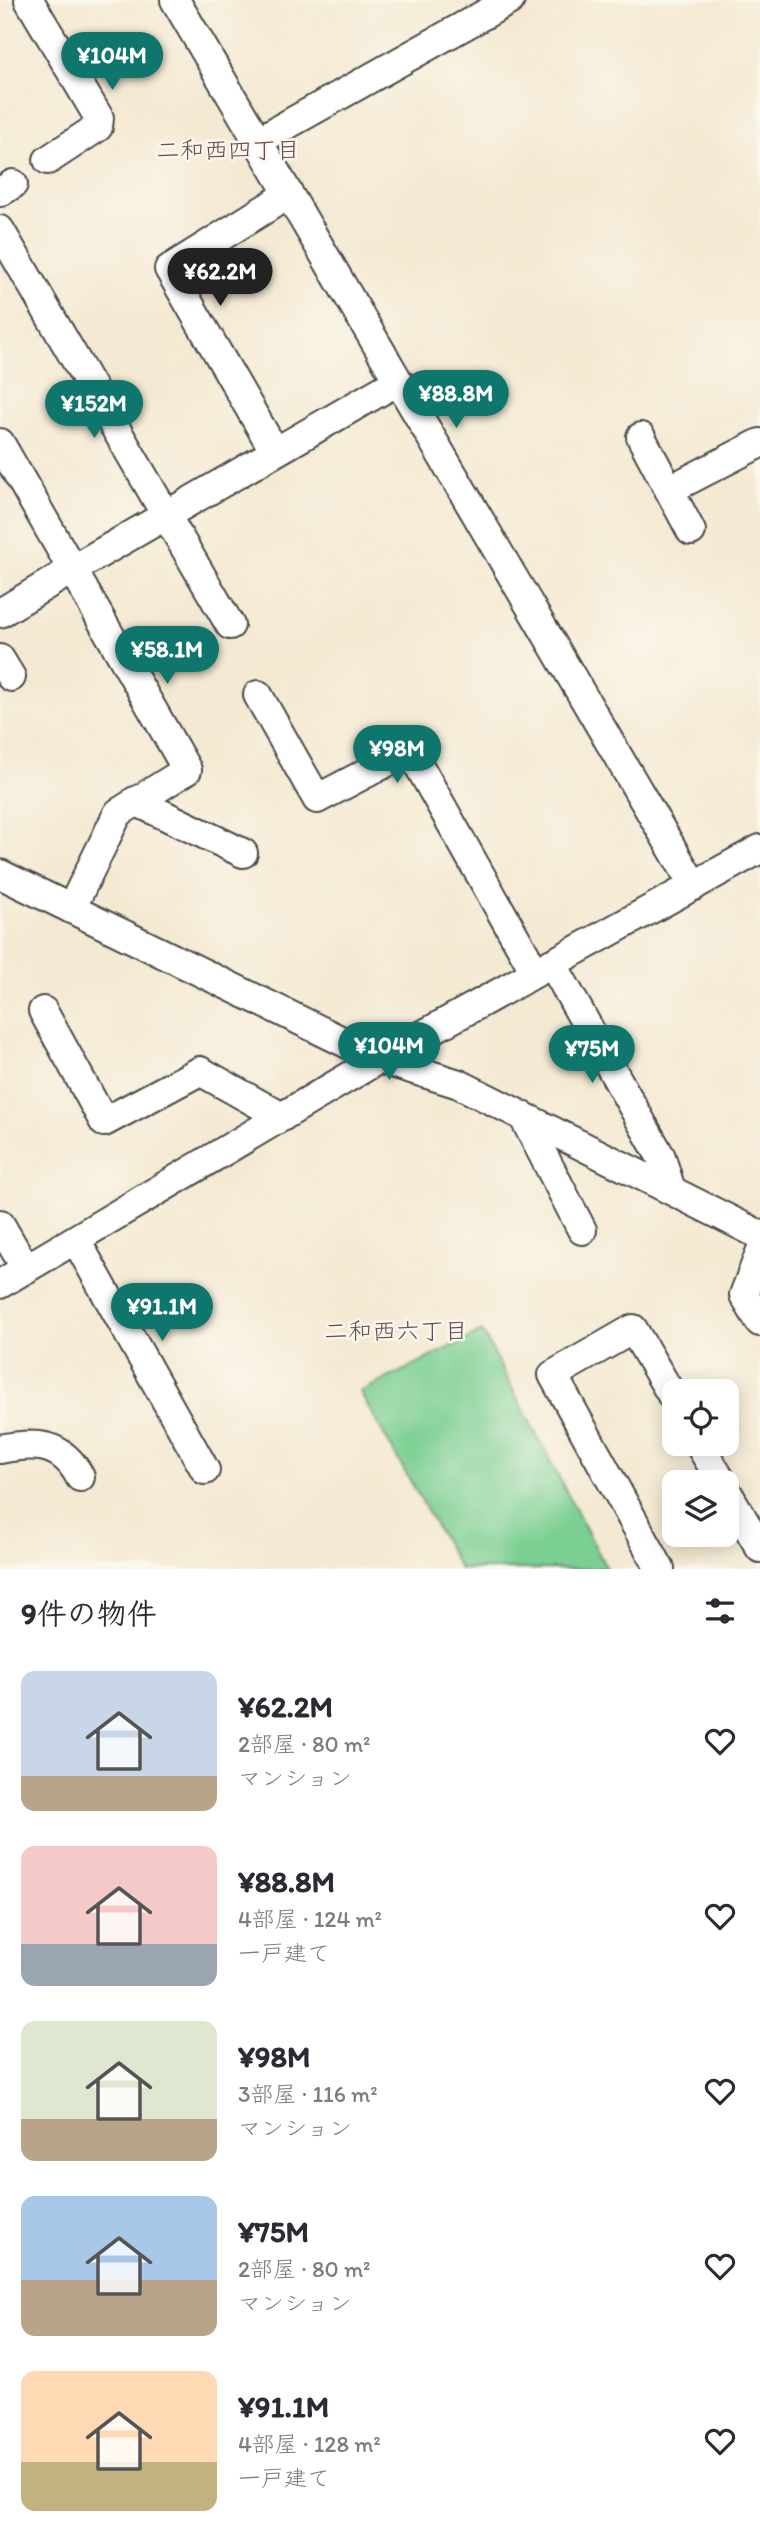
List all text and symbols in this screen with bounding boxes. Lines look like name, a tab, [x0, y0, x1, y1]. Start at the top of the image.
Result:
pin: ¥104M	[63, 32, 161, 92]
text: ¥104M	[77, 41, 147, 69]
district label: 二和西四丁目	[156, 135, 300, 164]
pin: ¥62.2M	[163, 248, 277, 308]
text: ¥62.2M	[184, 257, 256, 285]
pin: ¥88.8M	[399, 370, 513, 430]
text: ¥88.8M	[419, 379, 493, 407]
pin: ¥152M	[45, 380, 143, 440]
text: ¥152M	[61, 389, 127, 417]
pin: ¥58.1M	[110, 626, 224, 686]
text: ¥58.1M	[131, 635, 203, 663]
pin: ¥98M	[356, 726, 438, 785]
text: ¥98M	[369, 734, 425, 762]
pin: ¥104M	[340, 1023, 438, 1082]
pin: ¥75M	[551, 1026, 633, 1085]
text: ¥104M	[354, 1031, 424, 1059]
text: ¥75M	[565, 1034, 619, 1062]
pin: ¥91.1M	[105, 1284, 219, 1343]
text: ¥91.1M	[127, 1292, 197, 1320]
district label: 二和西六丁目	[324, 1316, 468, 1345]
map controls	[662, 1379, 739, 1547]
button: locate	[662, 1379, 739, 1456]
button: layers	[662, 1470, 739, 1547]
icon: filters	[701, 1592, 739, 1630]
text: 9件の物件	[21, 1595, 157, 1632]
text: ¥62.2M	[238, 1688, 333, 1725]
icon: home	[77, 1699, 161, 1783]
icon: heart	[701, 1722, 739, 1760]
text: 2部屋 · 80 m²	[238, 1730, 370, 1758]
text: マンション	[238, 1764, 352, 1792]
text: ¥88.8M	[238, 1863, 335, 1900]
icon: home	[77, 1874, 161, 1958]
icon: heart	[701, 1897, 739, 1935]
text: 4部屋 · 124 m²	[238, 1905, 382, 1933]
text: 一戸建て	[238, 1939, 330, 1967]
text: ¥98M	[238, 2038, 311, 2075]
icon: home	[77, 2049, 161, 2133]
icon: heart	[701, 2072, 739, 2110]
text: 3部屋 · 116 m²	[238, 2080, 378, 2108]
text: マンション	[238, 2114, 352, 2142]
text: ¥75M	[238, 2213, 309, 2250]
icon: home	[77, 2224, 161, 2308]
icon: heart	[701, 2247, 739, 2285]
text: 2部屋 · 80 m²	[238, 2255, 370, 2283]
text: マンション	[238, 2289, 352, 2317]
text: ¥91.1M	[238, 2388, 329, 2425]
icon: home	[77, 2399, 161, 2483]
icon: heart	[701, 2422, 739, 2460]
text: 4部屋 · 128 m²	[238, 2430, 381, 2458]
text: 一戸建て	[238, 2464, 330, 2492]

